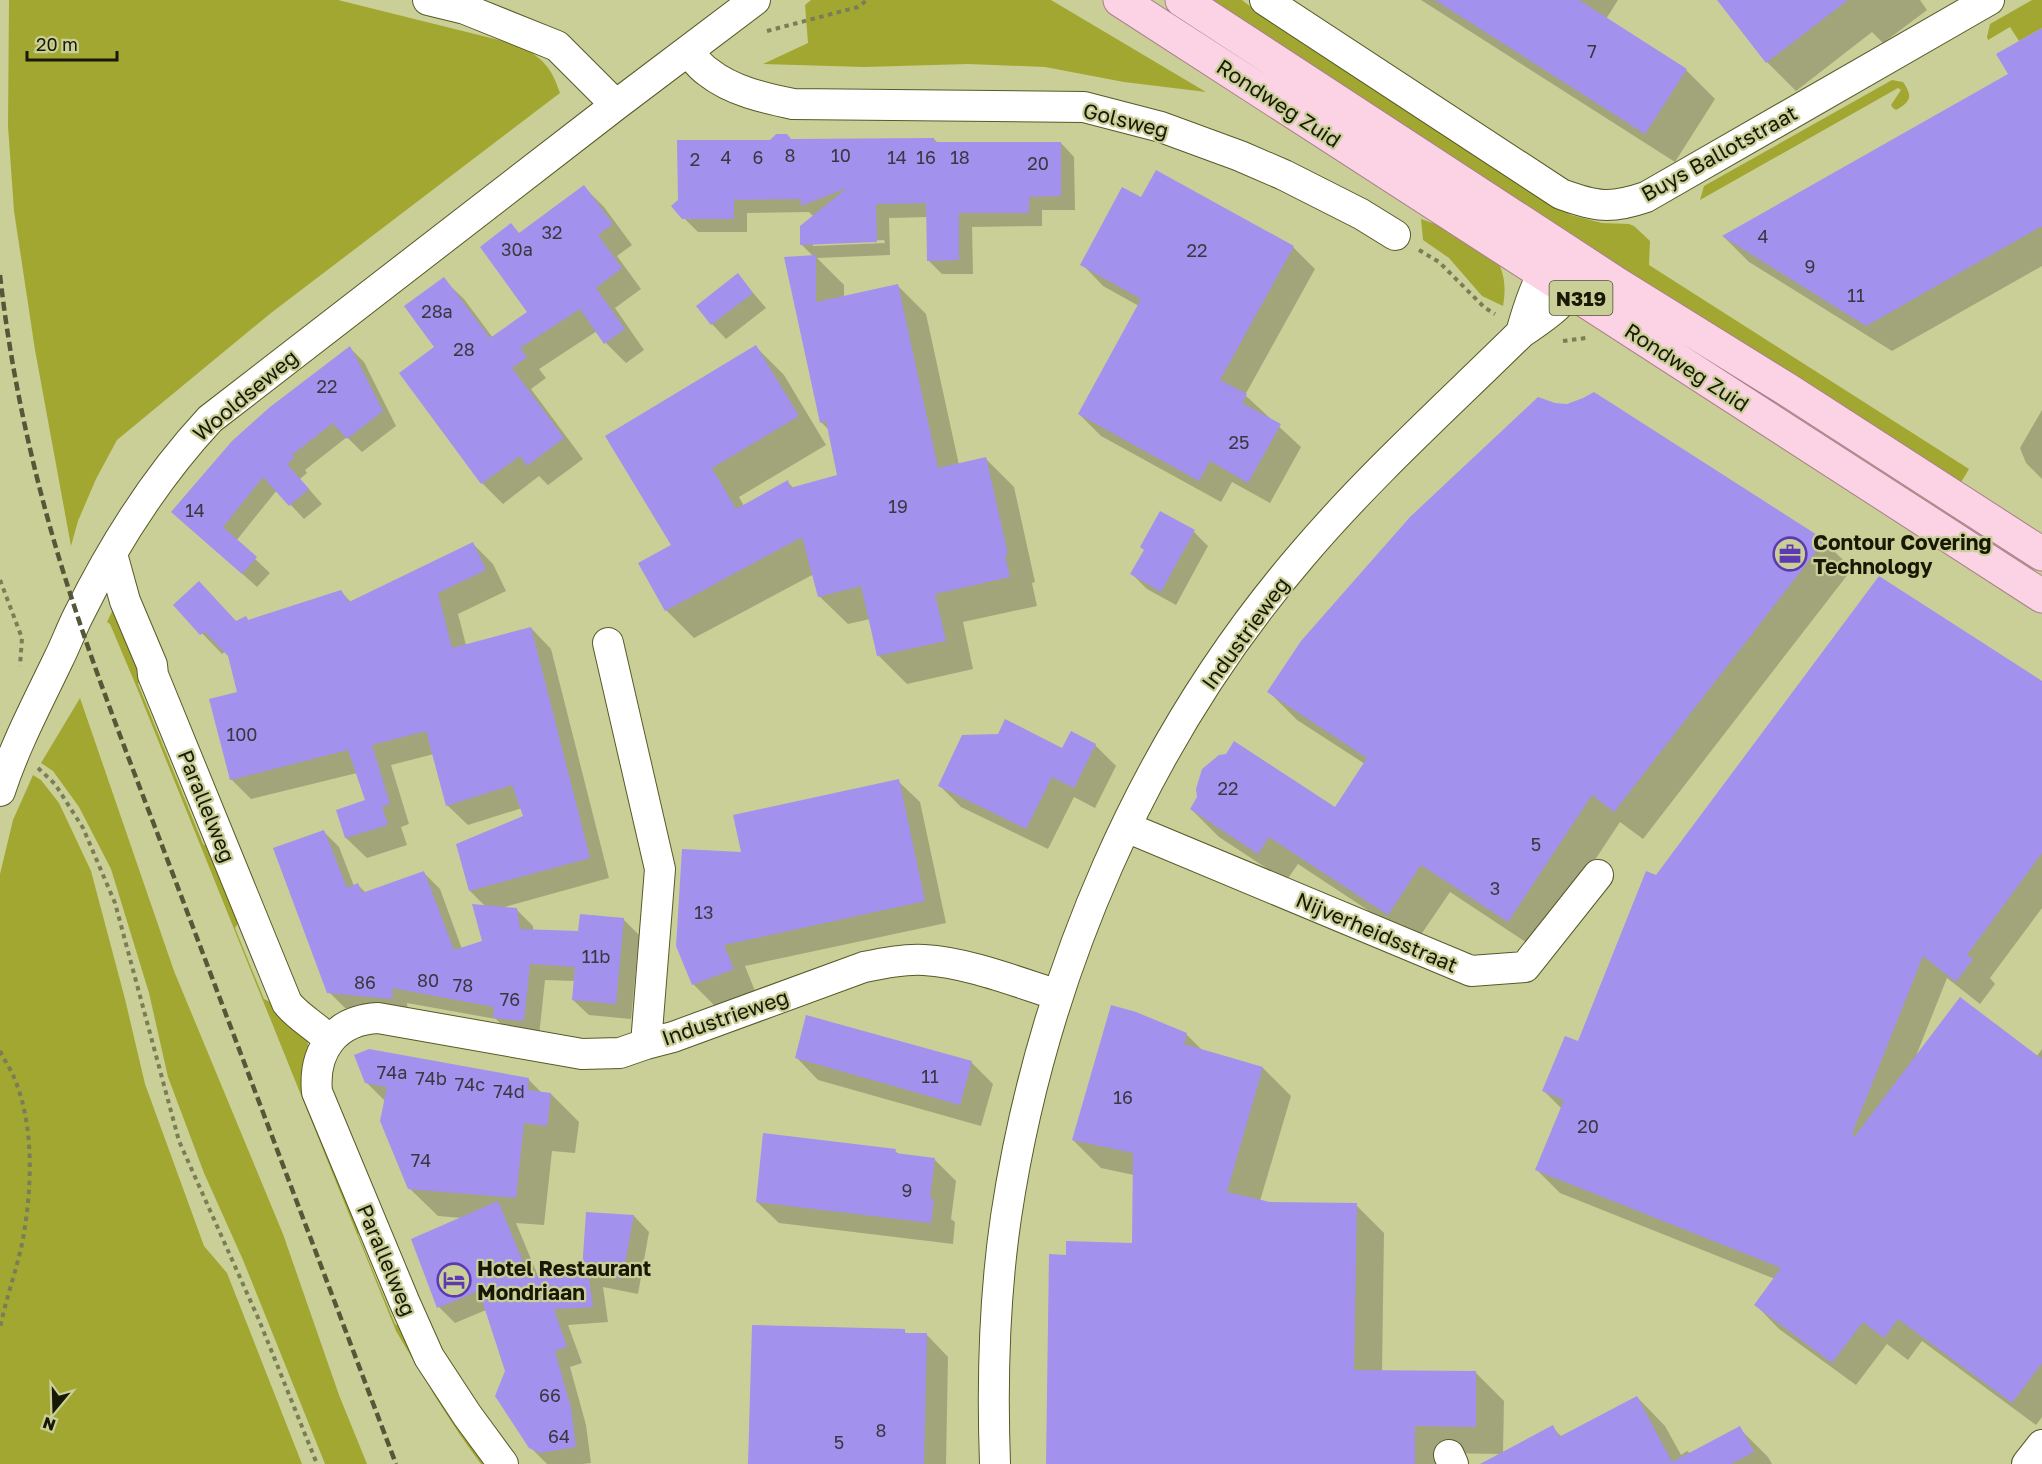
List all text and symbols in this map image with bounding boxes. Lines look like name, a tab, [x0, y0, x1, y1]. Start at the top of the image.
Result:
scale bar	[27, 24, 117, 62]
text: 20 m	[36, 33, 78, 55]
house number: 7	[1587, 40, 1597, 62]
street label: Rondweg Zuid	[1212, 53, 1346, 153]
street label: Golsweg	[1081, 97, 1171, 143]
street label: Buys Ballotstraat	[1636, 99, 1802, 207]
house number: 8	[785, 144, 795, 166]
house number: 10	[831, 144, 851, 166]
house number: 4	[721, 146, 732, 168]
house number: 6	[753, 146, 763, 168]
house number: 14	[887, 146, 907, 168]
house number: 16	[916, 146, 936, 168]
house number: 18	[950, 146, 970, 168]
house number: 2	[690, 148, 700, 170]
house number: 20	[1027, 152, 1049, 174]
house number: 32	[542, 221, 562, 243]
house number: 4	[1758, 225, 1769, 247]
house number: 30a	[501, 238, 533, 260]
house number: 22	[1187, 239, 1207, 261]
house number: 9	[1805, 255, 1815, 277]
road number: N319	[1550, 281, 1612, 315]
house number: 11	[1847, 284, 1865, 306]
house number: 28a	[421, 300, 453, 322]
street label: Rondweg Zuid	[1620, 317, 1754, 417]
house number: 28	[453, 338, 475, 360]
street label: Wooldseweg	[187, 344, 303, 446]
house number: 22	[317, 375, 337, 397]
house number: 25	[1229, 431, 1249, 453]
house number: 19	[888, 495, 908, 517]
house number: 14	[185, 499, 205, 521]
place label: Contour Covering Technology	[1813, 529, 1991, 579]
office icon: Contour Covering Technology	[1772, 536, 1808, 572]
street label: Industrieweg	[1196, 572, 1294, 694]
house number: 100	[226, 723, 258, 745]
street label: Parallelweg	[173, 746, 241, 866]
house number: 22	[1218, 777, 1238, 799]
house number: 5	[1531, 833, 1541, 855]
house number: 3	[1490, 877, 1500, 899]
street label: Nijverheidsstraat	[1292, 886, 1462, 978]
house number: 13	[694, 901, 714, 923]
house number: 11b	[582, 945, 610, 967]
house number: 80	[417, 969, 439, 991]
house number: 86	[354, 971, 376, 993]
house number: 78	[453, 974, 473, 996]
street label: Industrieweg	[658, 983, 792, 1051]
house number: 76	[500, 988, 520, 1010]
house number: 74a	[377, 1061, 407, 1083]
house number: 11	[921, 1065, 939, 1087]
house number: 74b	[415, 1067, 447, 1089]
house number: 74c	[455, 1073, 485, 1095]
house number: 74d	[493, 1080, 525, 1102]
house number: 16	[1113, 1086, 1133, 1108]
house number: 20	[1577, 1115, 1599, 1137]
house number: 74	[411, 1149, 431, 1171]
house number: 9	[902, 1179, 912, 1201]
street label: Parallelweg	[352, 1200, 422, 1320]
place label: Hotel Restaurant Mondriaan	[477, 1255, 651, 1305]
hotel icon: Hotel Restaurant Mondriaan	[436, 1262, 472, 1298]
north arrow	[24, 1380, 84, 1440]
house number: 66	[539, 1384, 561, 1406]
text: N	[40, 1413, 58, 1436]
house number: 8	[876, 1419, 886, 1441]
house number: 64	[548, 1425, 570, 1447]
house number: 5	[834, 1431, 844, 1453]

